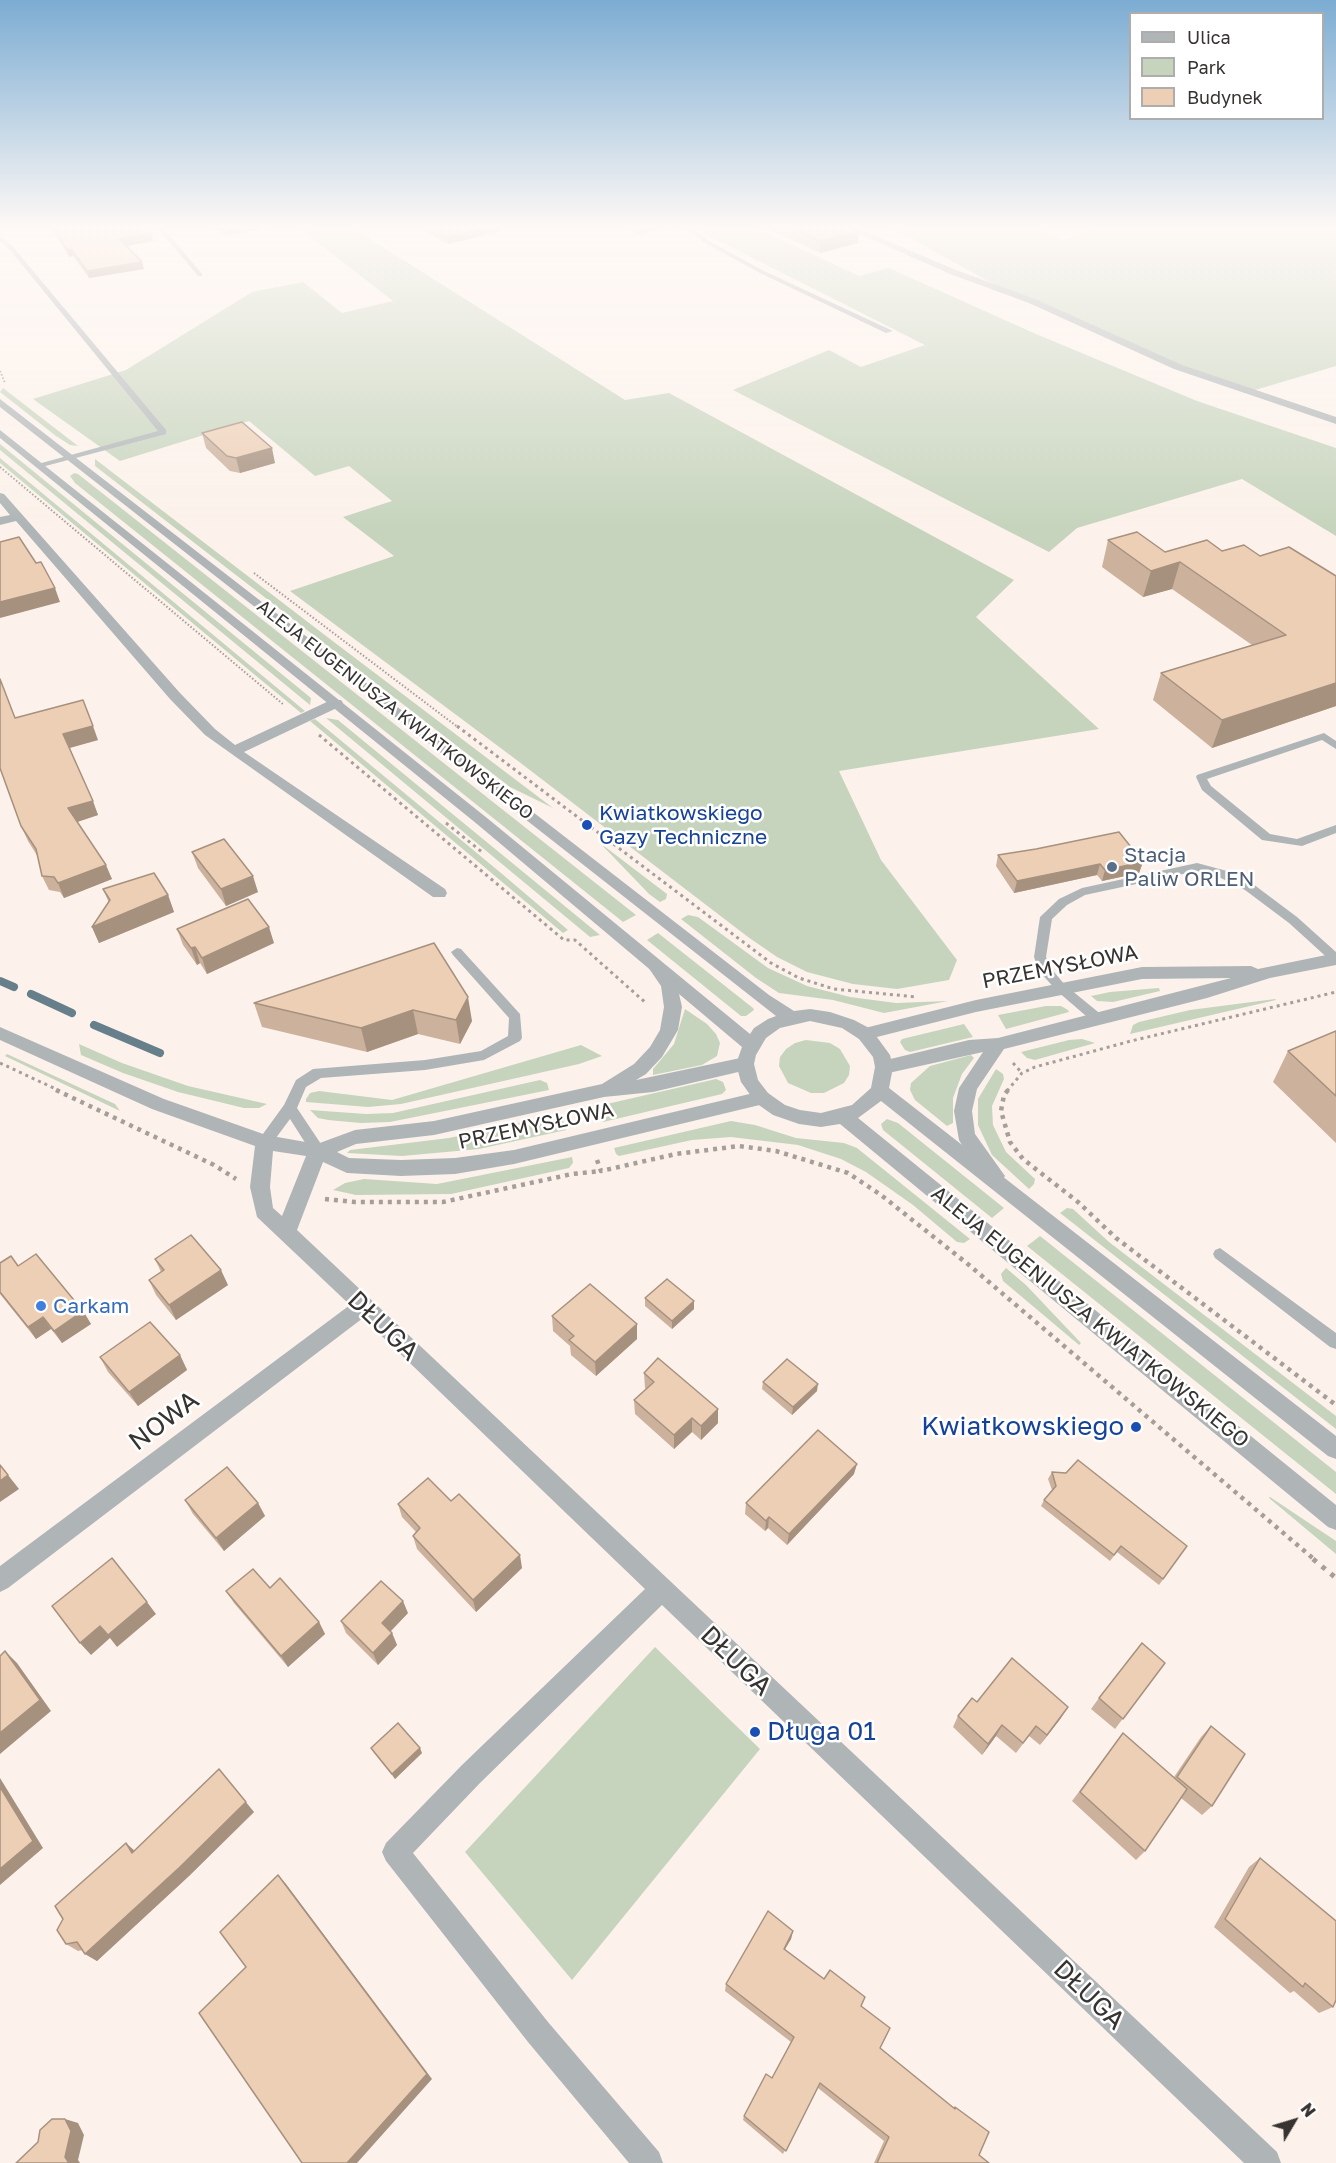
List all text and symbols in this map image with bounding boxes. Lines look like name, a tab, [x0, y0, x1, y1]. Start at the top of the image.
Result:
legend	[1129, 12, 1324, 120]
text: Ulica	[1187, 26, 1231, 48]
text: Park	[1187, 56, 1226, 78]
text: Budynek	[1187, 86, 1263, 108]
street label: ALEJA EUGENIUSZA KWIATKOWSKIEGO	[253, 595, 537, 825]
place label: Kwiatkowskiego Gazy Techniczne	[599, 800, 767, 850]
marker: Kwiatkowskiego Gazy Techniczne	[580, 818, 594, 832]
place label: Stacja Paliw ORLEN	[1124, 842, 1255, 892]
marker: Stacja Paliw ORLEN	[1105, 860, 1119, 874]
street label: PRZEMYSŁOWA	[980, 940, 1140, 994]
street label: PRZEMYSŁOWA	[456, 1097, 616, 1155]
street label: ALEJA EUGENIUSZA KWIATKOWSKIEGO	[926, 1181, 1254, 1453]
street label: DŁUGA	[341, 1285, 425, 1367]
place label: Carkam	[53, 1293, 129, 1319]
marker: Carkam	[34, 1299, 48, 1313]
street label: NOWA	[123, 1385, 205, 1457]
place label: Kwiatkowskiego	[921, 1411, 1124, 1443]
marker: Kwiatkowskiego	[1129, 1420, 1143, 1434]
street label: DŁUGA	[694, 1620, 778, 1702]
place label: Długa 01	[767, 1716, 876, 1748]
marker: Długa 01	[748, 1725, 762, 1739]
street label: DŁUGA	[1047, 1954, 1131, 2036]
north arrow	[1264, 2091, 1324, 2151]
text: N	[1297, 2099, 1320, 2121]

